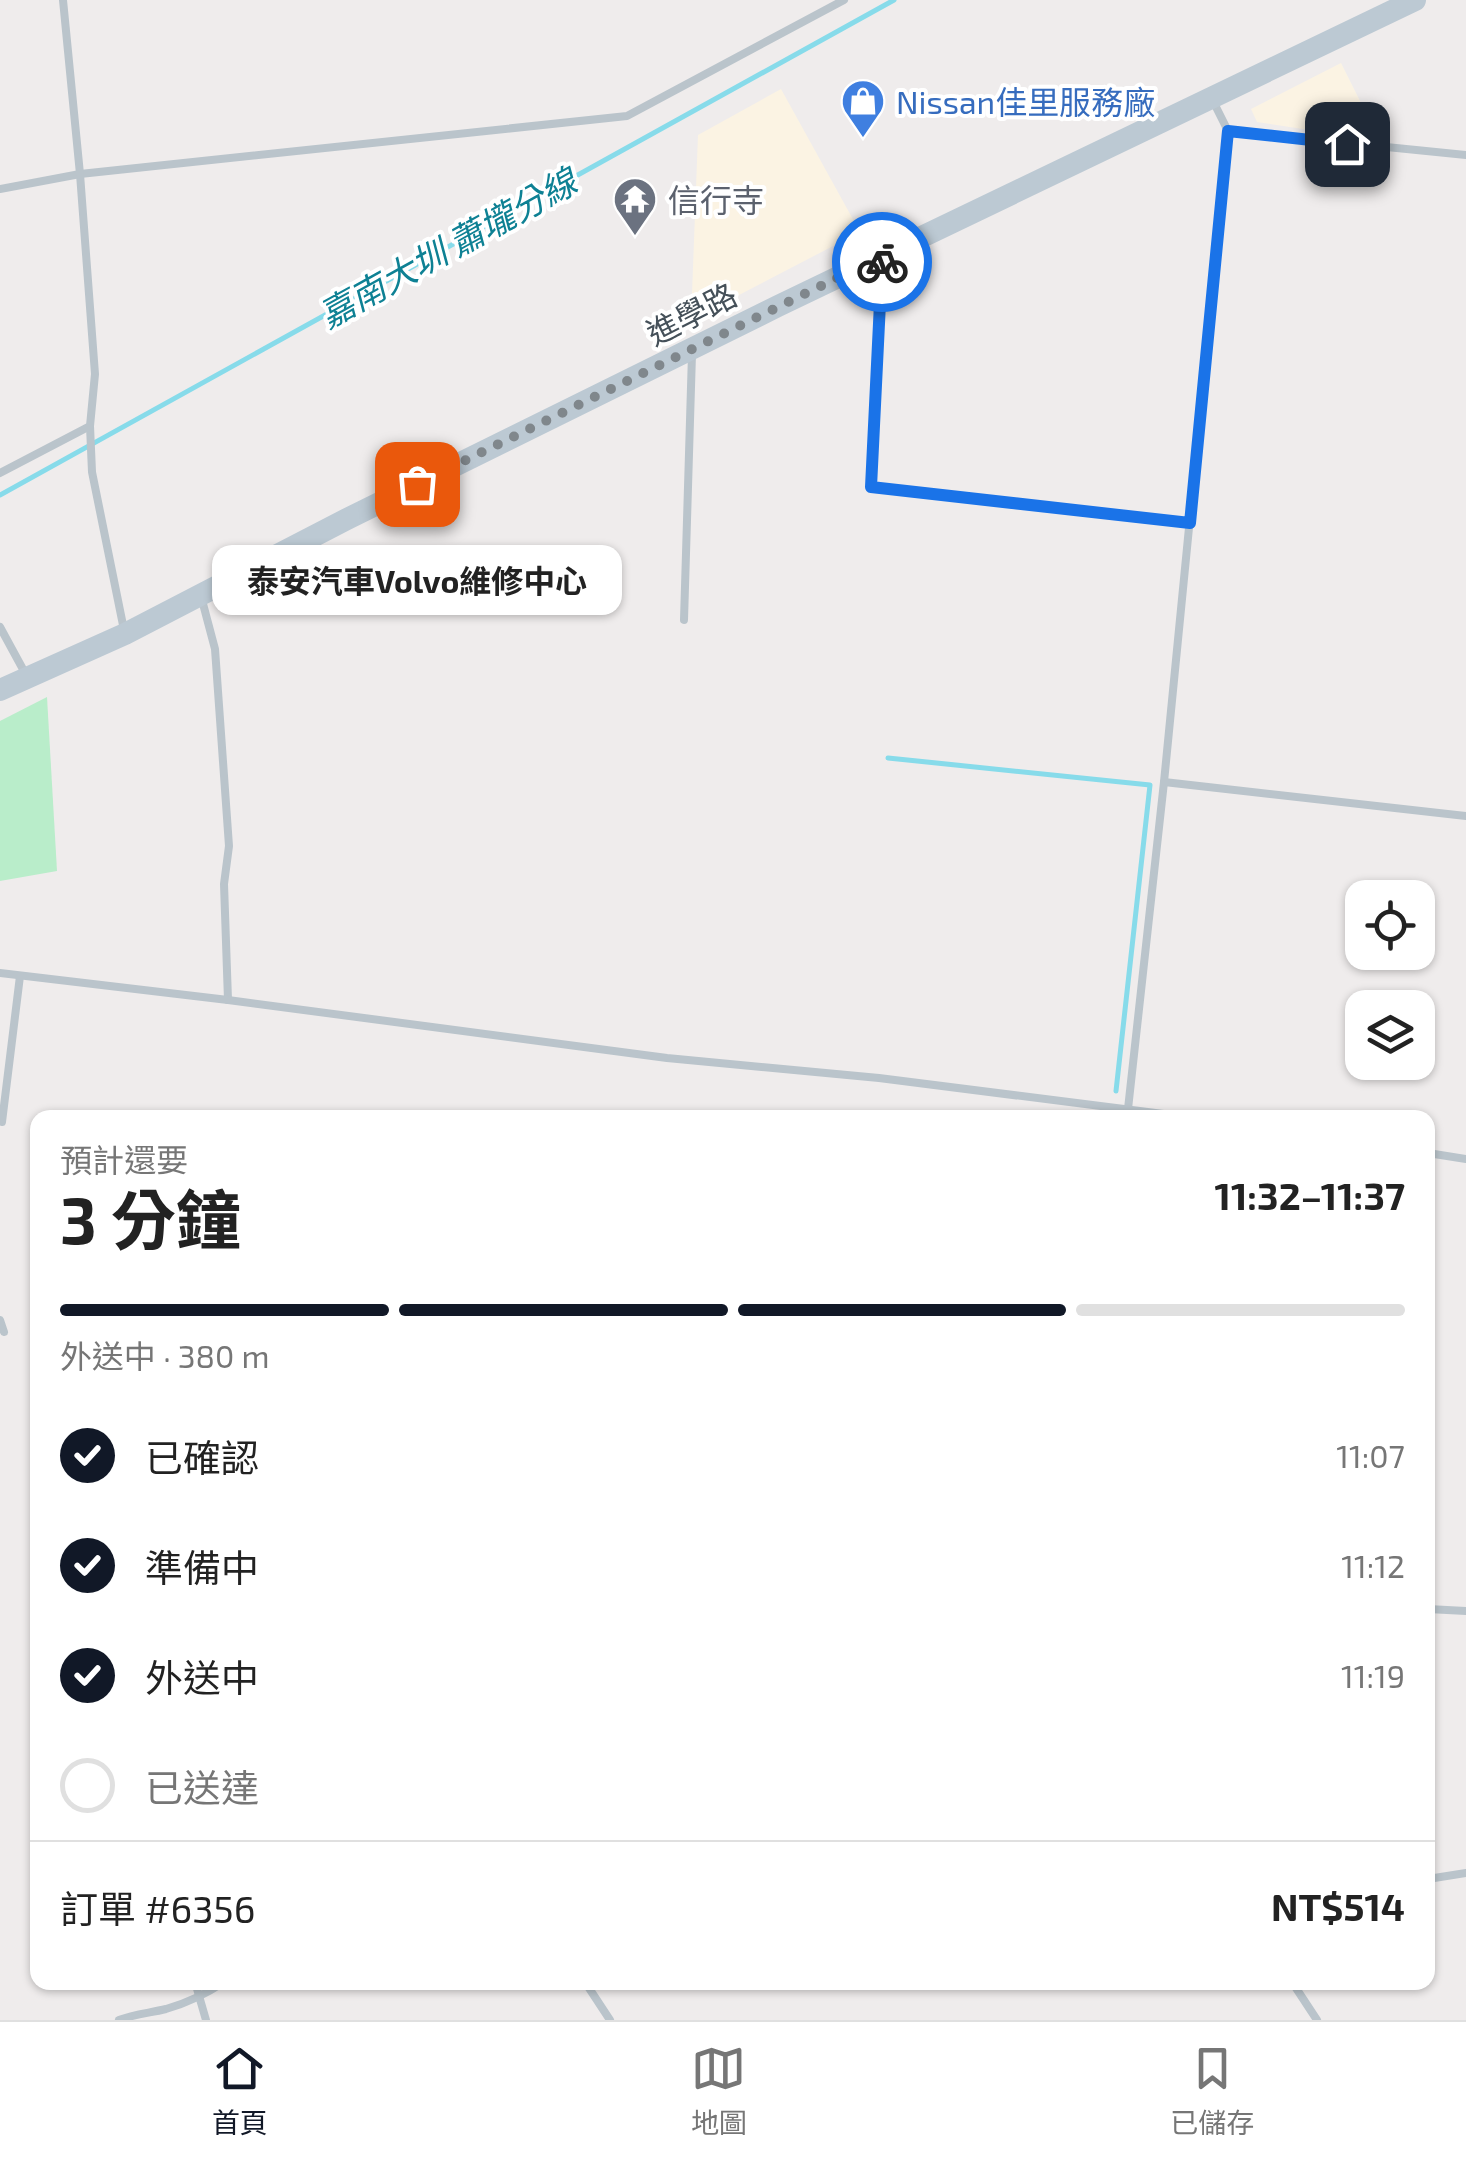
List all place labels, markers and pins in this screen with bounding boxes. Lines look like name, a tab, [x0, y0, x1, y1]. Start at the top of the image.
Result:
shop icon: Nissan佳里服務廠	[840, 78, 886, 139]
place label: Nissan佳里服務廠	[896, 82, 1155, 120]
pin	[1305, 102, 1390, 187]
temple icon: 信行寺	[612, 176, 658, 237]
place label: 信行寺	[668, 180, 764, 218]
pin	[375, 442, 460, 527]
callout: 泰安汽車Volvo維修中心	[212, 544, 622, 614]

